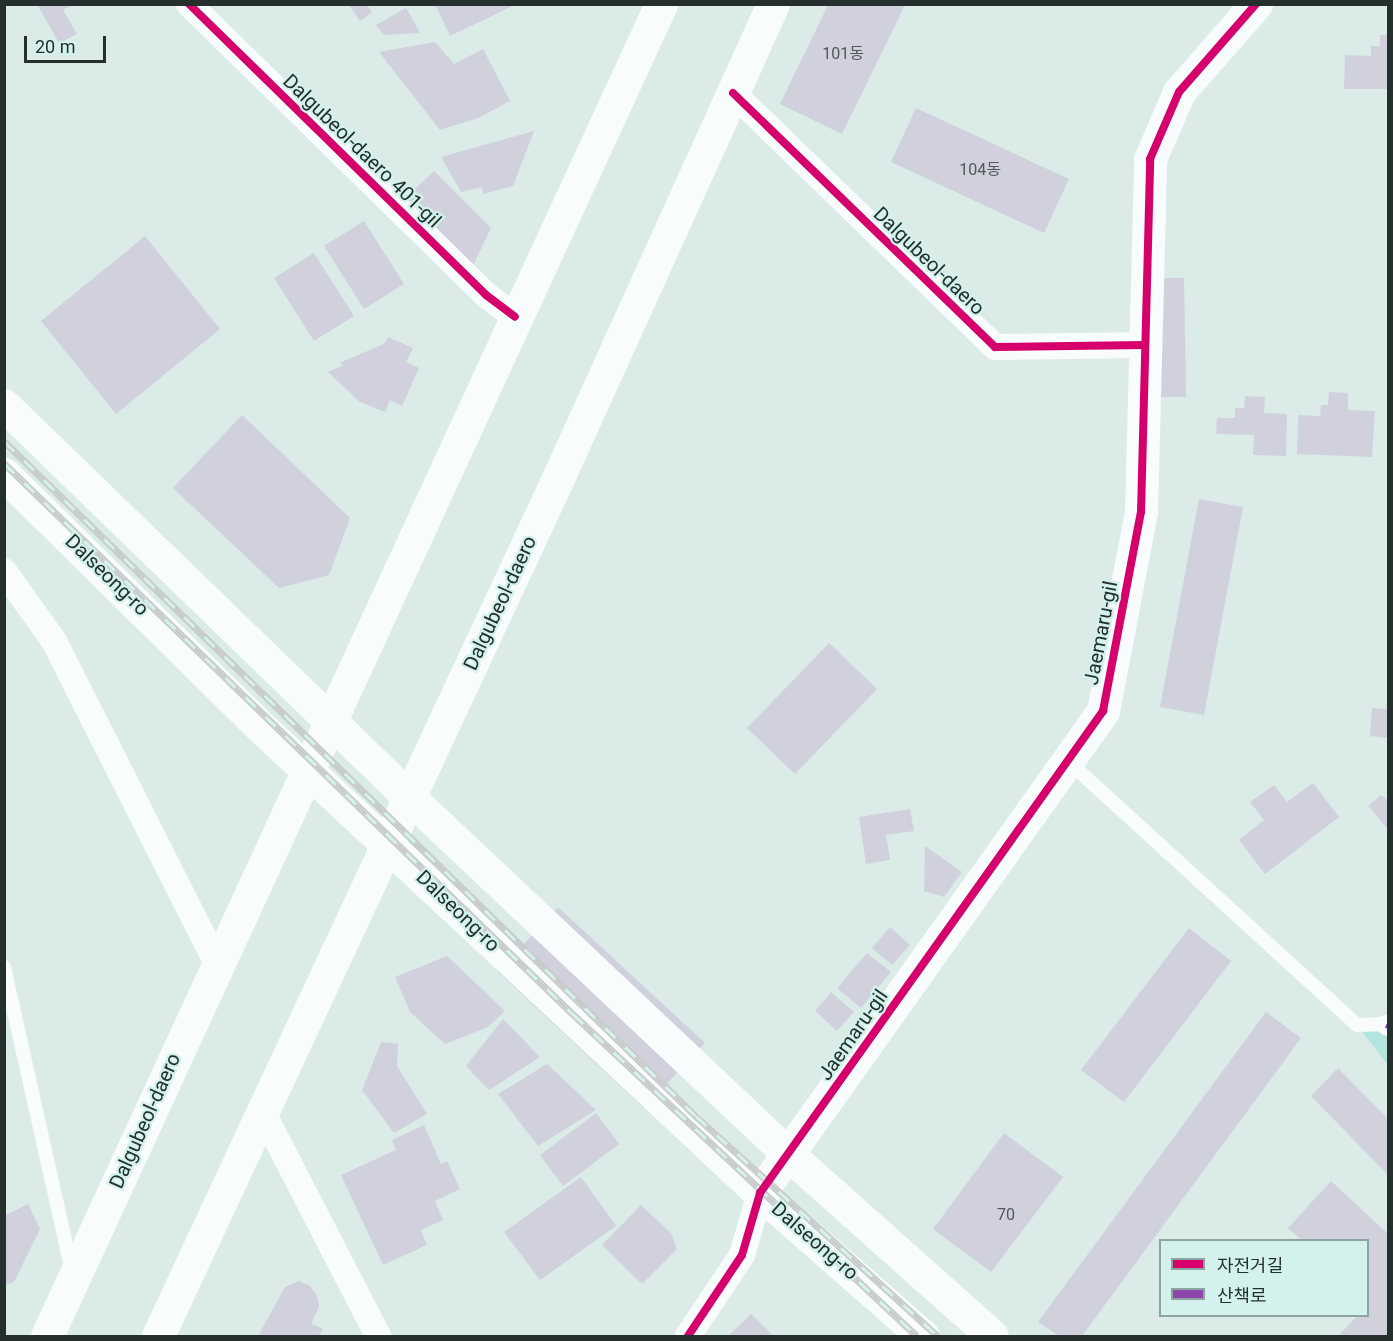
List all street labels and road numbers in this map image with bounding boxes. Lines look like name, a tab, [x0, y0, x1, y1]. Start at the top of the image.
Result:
street label: Dalgubeol-daero 401-gil	[278, 69, 446, 233]
street label: Dalgubeol-daero	[868, 202, 990, 320]
street label: Dalseong-ro	[60, 529, 154, 621]
street label: Dalgubeol-daero	[458, 532, 542, 674]
street label: Jaemaru-gil	[1079, 579, 1123, 687]
street label: Dalseong-ro	[411, 865, 505, 957]
street label: Jaemaru-gil	[813, 985, 893, 1085]
street label: Dalgubeol-daero	[104, 1050, 186, 1192]
street label: Dalseong-ro	[767, 1197, 863, 1285]

